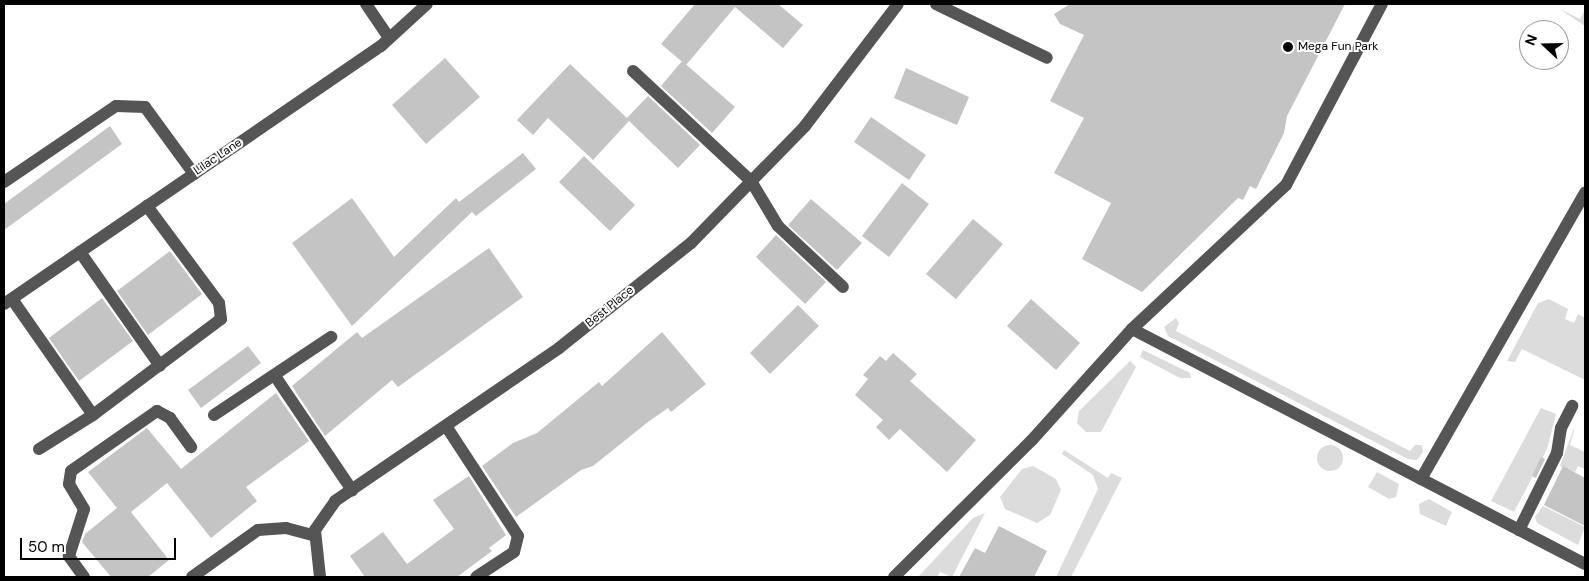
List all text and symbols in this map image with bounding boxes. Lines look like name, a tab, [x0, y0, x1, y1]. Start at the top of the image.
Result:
north arrow	[1519, 20, 1569, 70]
text: N	[1521, 32, 1541, 48]
place label: Mega Fun Park	[1298, 40, 1378, 54]
marker: Mega Fun Park	[1282, 41, 1294, 53]
street label: Lilac Lane	[191, 136, 245, 178]
street label: Best Place	[583, 283, 637, 331]
scale bar	[22, 528, 179, 560]
text: 50 m	[28, 537, 65, 557]

